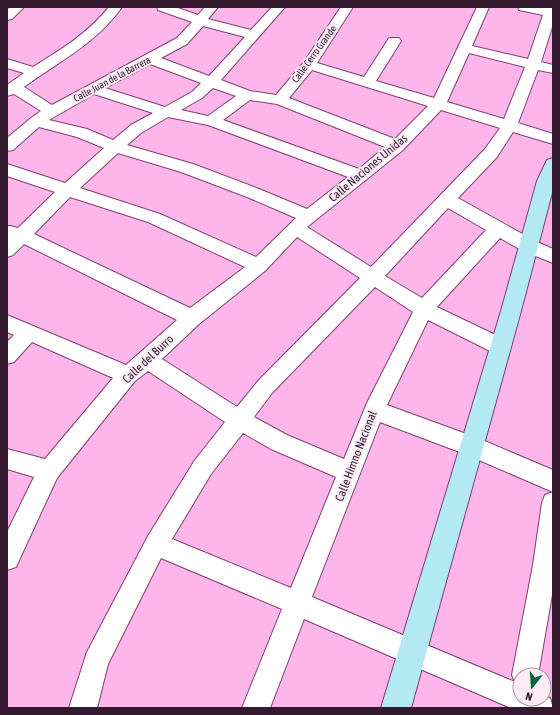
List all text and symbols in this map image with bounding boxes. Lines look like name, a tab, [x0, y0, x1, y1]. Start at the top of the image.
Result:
street label: Calle Cerro Grande	[290, 23, 339, 85]
street label: Calle Juan de la Barrera	[72, 54, 153, 104]
street label: Calle Naciones Unidas	[326, 131, 410, 205]
street label: Calle del Burro	[120, 332, 177, 386]
street label: Calle Himno Nacional	[332, 408, 380, 503]
north arrow	[512, 667, 552, 707]
text: N	[524, 690, 534, 703]

